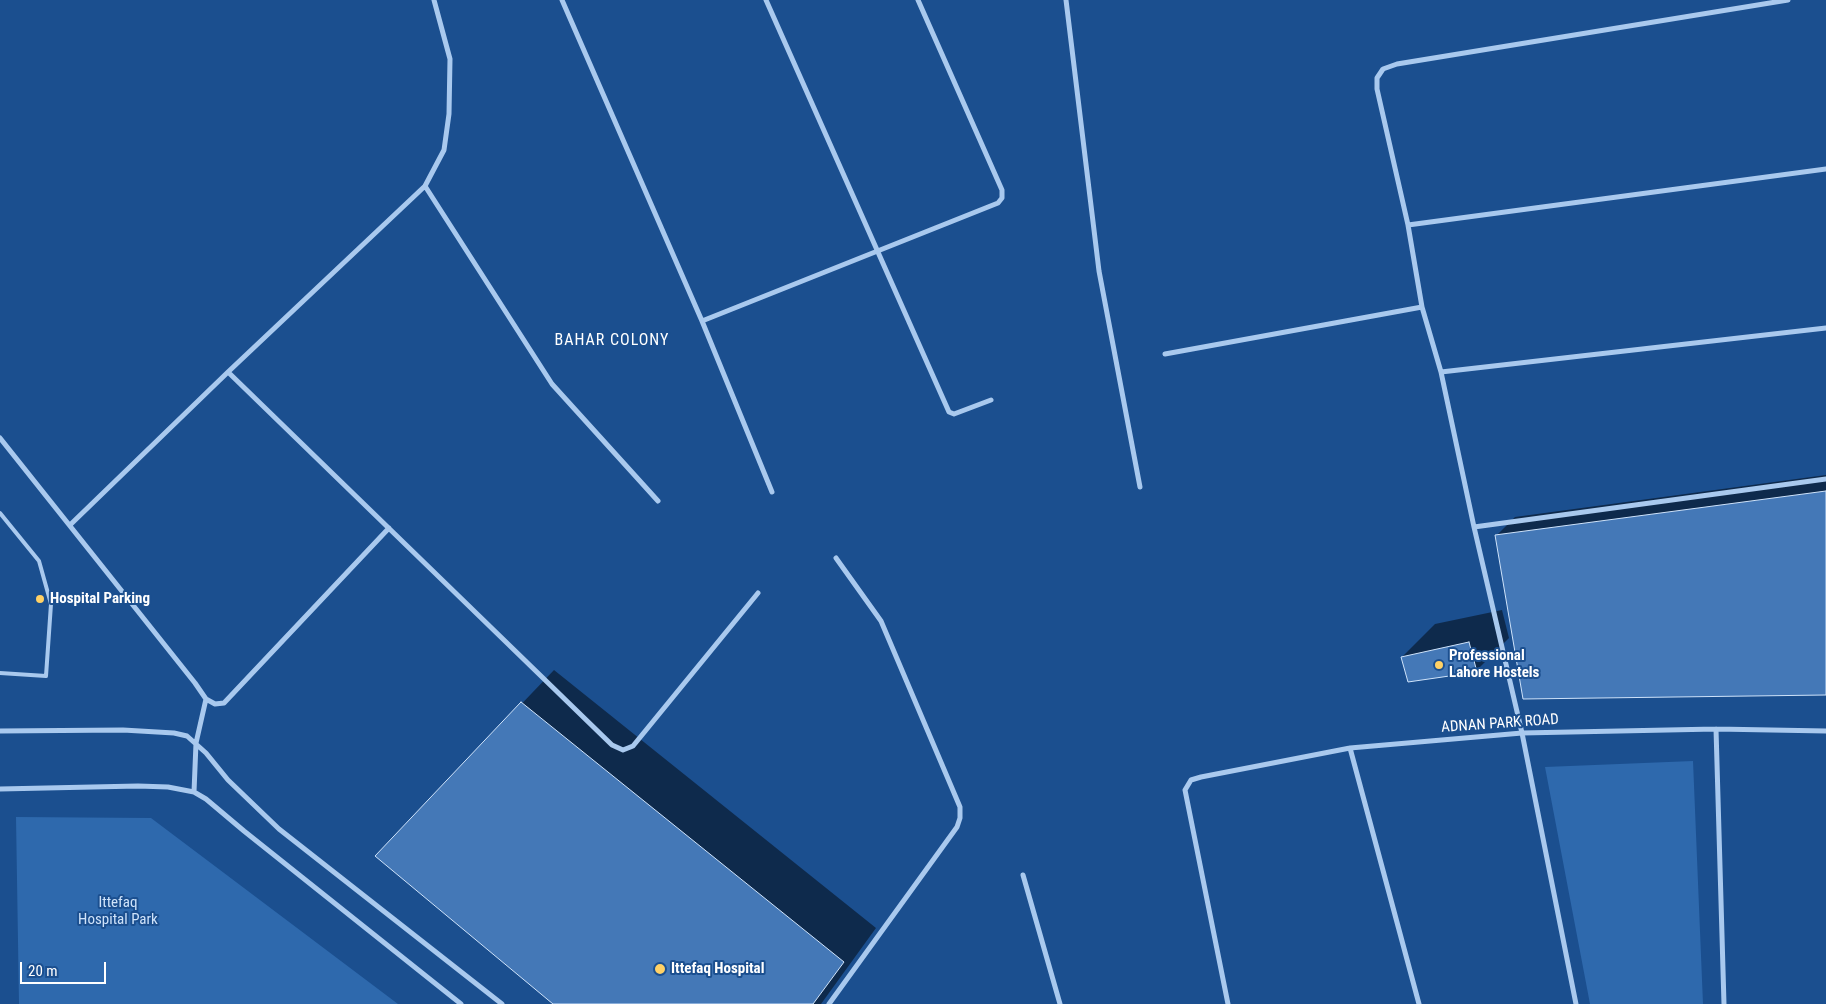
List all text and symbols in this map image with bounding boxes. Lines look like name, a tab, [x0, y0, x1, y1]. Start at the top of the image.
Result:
district label: BAHAR COLONY	[553, 331, 671, 351]
place label: Hospital Parking	[50, 590, 150, 608]
marker: Hospital Parking	[34, 593, 46, 605]
place label: Professional Lahore Hostels	[1449, 647, 1539, 682]
marker: Professional Lahore Hostels	[1433, 659, 1445, 671]
street label: ADNAN PARK ROAD	[1441, 711, 1559, 737]
park label: Ittefaq Hospital Park	[78, 894, 158, 929]
scale bar	[22, 952, 109, 984]
place label: Ittefaq Hospital	[671, 960, 764, 978]
text: 20 m	[28, 962, 58, 980]
marker: Ittefaq Hospital	[653, 962, 667, 976]

